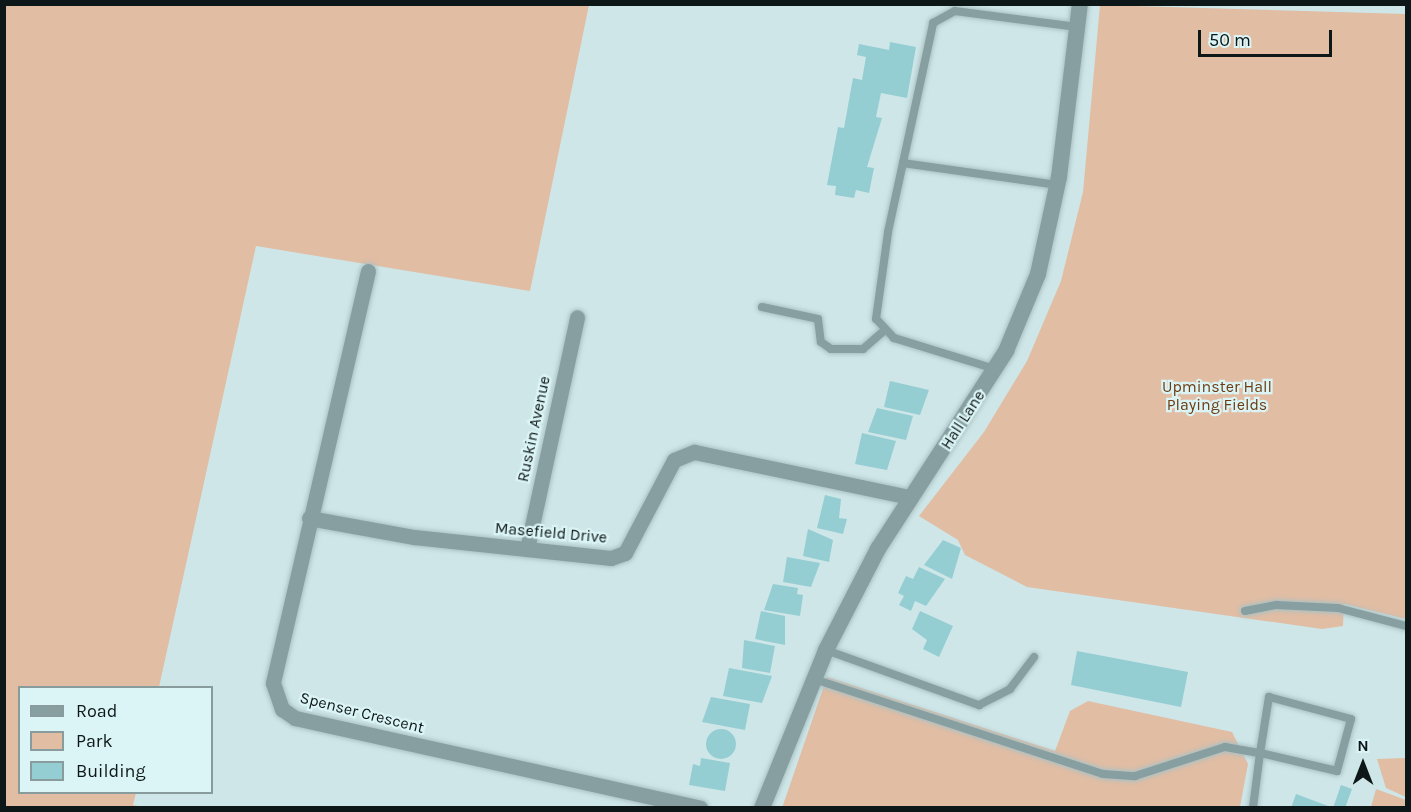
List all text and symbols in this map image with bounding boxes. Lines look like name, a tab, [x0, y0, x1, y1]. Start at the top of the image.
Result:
scale bar	[1201, 18, 1334, 56]
text: 50 m	[1209, 29, 1251, 51]
street label: Ruskin Avenue	[513, 374, 555, 484]
park label: Upminster Hall Playing Fields	[1162, 377, 1272, 415]
street label: Hall Lane	[937, 387, 989, 453]
street label: Masefield Drive	[494, 519, 608, 547]
legend	[18, 686, 213, 794]
street label: Spenser Crescent	[298, 688, 426, 738]
text: Road	[76, 700, 117, 722]
text: Park	[76, 730, 113, 752]
north arrow	[1333, 734, 1393, 794]
text: N	[1357, 736, 1369, 755]
text: Building	[76, 760, 146, 782]

